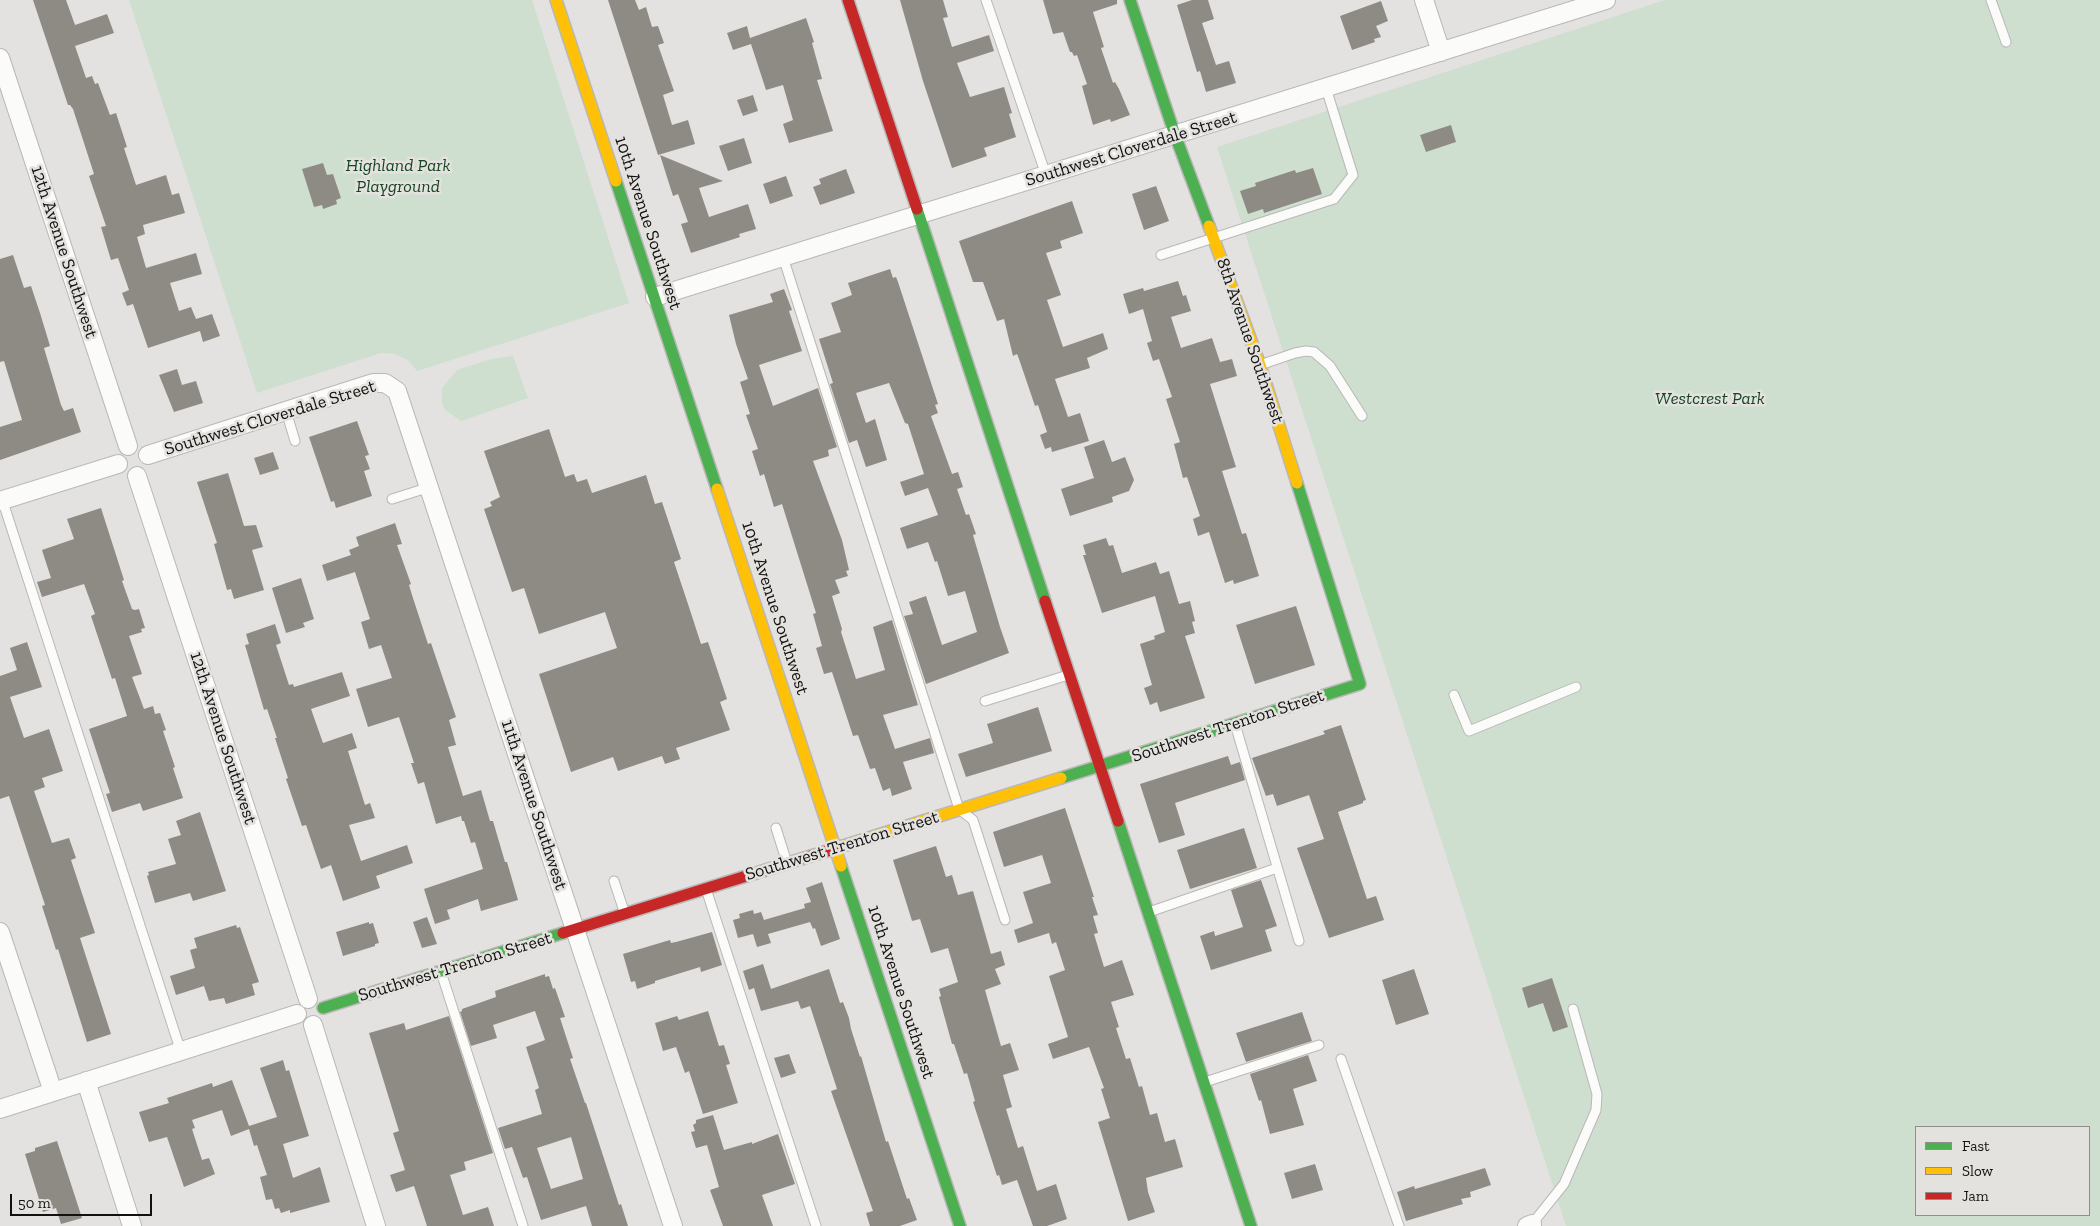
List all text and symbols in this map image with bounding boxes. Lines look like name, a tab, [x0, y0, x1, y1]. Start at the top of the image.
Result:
street label: Southwest Cloverdale Street	[1023, 107, 1239, 191]
street label: 10th Avenue Southwest	[610, 133, 686, 313]
park label: Highland Park Playground	[346, 155, 450, 198]
street label: 12th Avenue Southwest	[26, 163, 102, 341]
street label: 8th Avenue Southwest	[1212, 255, 1288, 427]
street label: Southwest Cloverdale Street	[162, 376, 378, 460]
park label: Westcrest Park	[1655, 388, 1765, 410]
street label: 10th Avenue Southwest	[737, 518, 813, 698]
street label: 12th Avenue Southwest	[185, 649, 261, 827]
street label: Southwest Trenton Street	[1129, 685, 1327, 767]
street label: 11th Avenue Southwest	[496, 717, 572, 893]
street label: Southwest Trenton Street	[743, 806, 941, 886]
street label: 10th Avenue Southwest	[863, 902, 939, 1082]
street label: Southwest Trenton Street	[356, 927, 554, 1007]
legend	[1915, 1126, 2090, 1216]
text: Fast	[1962, 1137, 1990, 1155]
text: Slow	[1962, 1162, 1993, 1180]
scale bar	[12, 1184, 155, 1216]
text: Jam	[1962, 1187, 1989, 1205]
text: 50 m	[18, 1194, 51, 1212]

